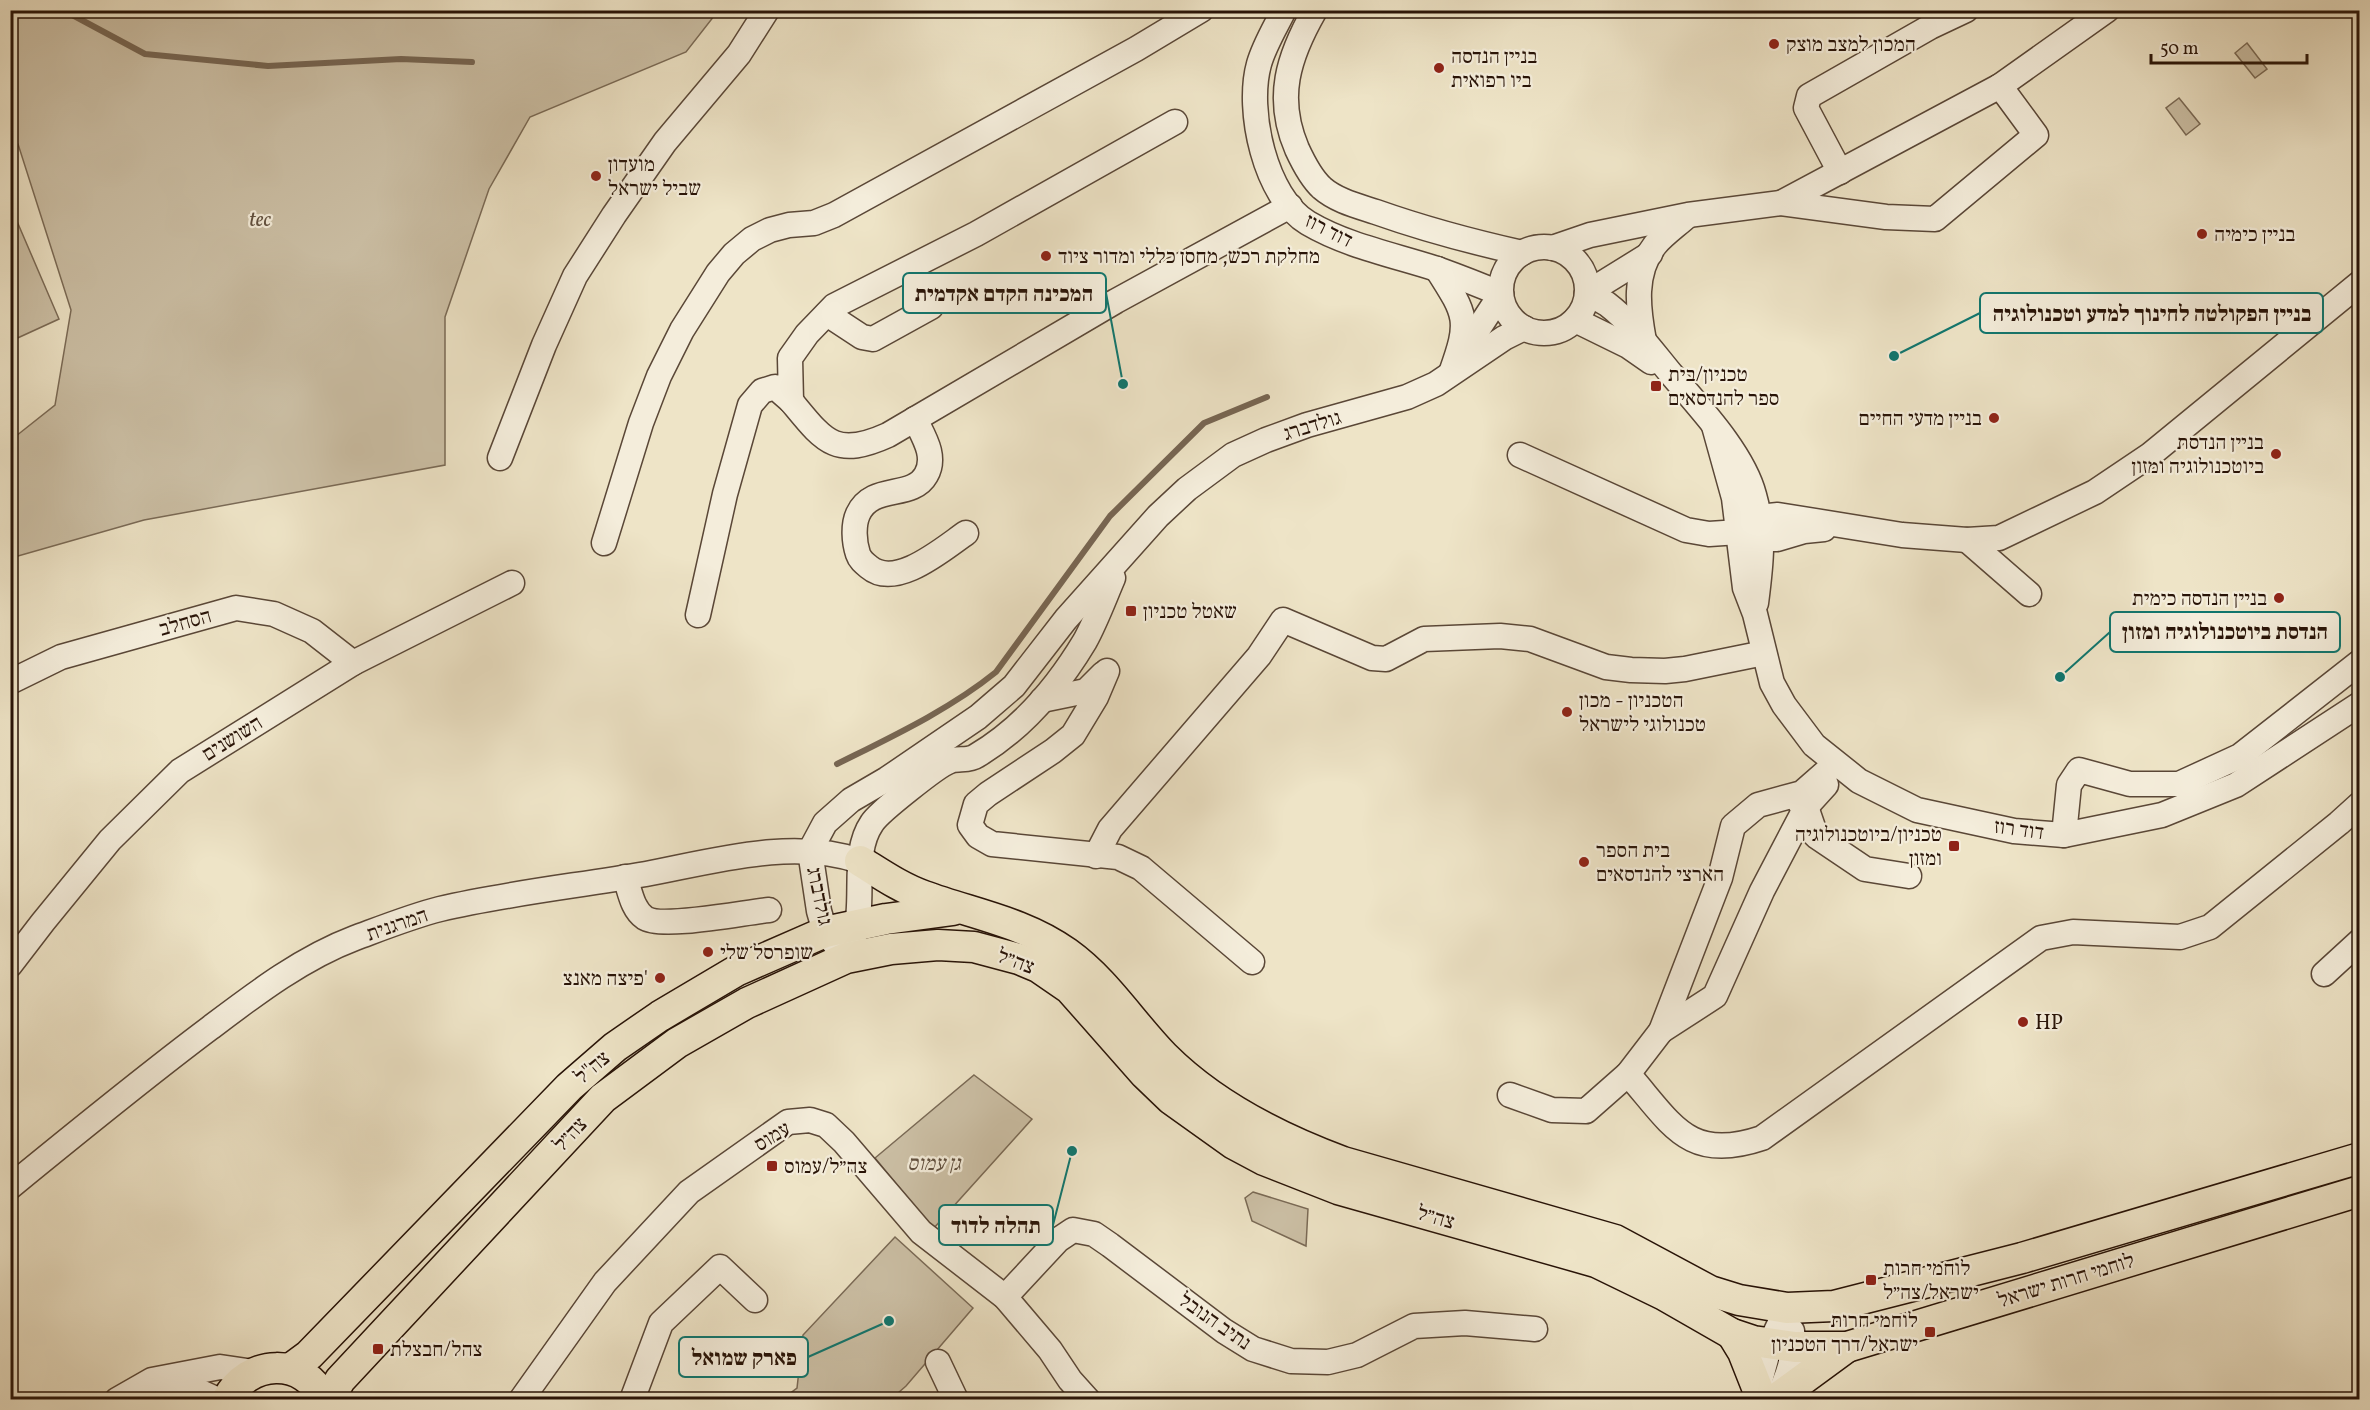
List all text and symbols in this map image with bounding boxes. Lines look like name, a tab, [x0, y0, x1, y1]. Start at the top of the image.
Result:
scale bar	[2151, 27, 2307, 65]
place label: המכון למצב מוצק	[1786, 31, 1916, 60]
marker: המכון למצב מוצק	[1767, 37, 1781, 51]
text: 50 m	[2160, 37, 2199, 62]
place label: בניין הנדסה ביו רפואית	[1451, 43, 1537, 96]
marker: בניין הנדסה ביו רפואית	[1432, 61, 1446, 75]
place label: מועדון שביל ישראל	[608, 151, 701, 204]
marker: מועדון שביל ישראל	[589, 169, 603, 183]
park label: tec	[249, 206, 271, 235]
street label: דוד רוז	[1299, 207, 1357, 256]
place label: בניין כימיה	[2214, 221, 2295, 250]
marker: בניין כימיה	[2195, 227, 2209, 241]
place label: מחלקת רכש, מחסן כללי ומדור ציוד	[1058, 243, 1320, 272]
marker: מחלקת רכש, מחסן כללי ומדור ציוד	[1039, 249, 1053, 263]
callout: המכינה הקדם אקדמית	[903, 273, 1106, 313]
text: המכינה הקדם אקדמית	[915, 280, 1093, 311]
callout: בניין הפקולטה לחינוך למדע וטכנולוגיה	[1980, 293, 2323, 333]
text: בניין הפקולטה לחינוך למדע וטכנולוגיה	[1993, 300, 2312, 331]
place label: טכניון/בית ספר להנדסאים	[1668, 361, 1779, 414]
marker: טכניון/בית ספר להנדסאים	[1649, 379, 1663, 393]
street label: גולדברג	[1280, 404, 1345, 449]
place label: בניין מדעי החיים	[1858, 405, 1982, 434]
marker: בניין מדעי החיים	[1987, 411, 2001, 425]
place label: בניין הנדסת ביוטכנולוגיה ומזון	[2132, 429, 2264, 482]
marker: בניין הנדסת ביוטכנולוגיה ומזון	[2269, 447, 2283, 461]
place label: בניין הנדסה כימית	[2132, 585, 2267, 614]
marker: בניין הנדסה כימית	[2272, 591, 2286, 605]
place label: שאטל טכניון	[1143, 598, 1237, 627]
street label: הסחלב	[156, 602, 215, 645]
marker: שאטל טכניון	[1124, 604, 1138, 618]
callout: הנדסת ביוטכנולוגיה ומזון	[2110, 612, 2340, 652]
text: הנדסת ביוטכנולוגיה ומזון	[2122, 618, 2328, 649]
place label: הטכניון - מכון טכנולוגי לישראל	[1579, 687, 1706, 740]
marker: הטכניון - מכון טכנולוגי לישראל	[1560, 705, 1574, 719]
street label: השושנים	[197, 709, 269, 769]
street label: דוד רוז	[1992, 813, 2046, 848]
place label: טכניון/ביוטכנולוגיה ומזון	[1795, 821, 1942, 874]
place label: בית הספר הארצי להנדסאים	[1596, 837, 1724, 890]
marker: טכניון/ביוטכנולוגיה ומזון	[1947, 839, 1961, 853]
marker: בית הספר הארצי להנדסאים	[1577, 855, 1591, 869]
street label: גולדברג	[798, 864, 839, 928]
street label: המרגנית	[363, 901, 432, 949]
place label: שופרסל שלי	[720, 939, 813, 968]
street label: צה״ל	[993, 942, 1038, 983]
marker: שופרסל שלי	[701, 945, 715, 959]
place label: פיצה מאנצ'	[563, 965, 648, 994]
marker: פיצה מאנצ'	[653, 971, 667, 985]
place label: HP	[2035, 1009, 2063, 1038]
marker: HP	[2016, 1015, 2030, 1029]
street label: צה"ל	[569, 1045, 617, 1092]
street label: צה״ל	[547, 1111, 595, 1159]
street label: עמוס	[749, 1115, 796, 1159]
park label: גן עמוס	[907, 1150, 963, 1179]
place label: צה״ל/עמוס	[784, 1153, 867, 1182]
marker: צה״ל/עמוס	[765, 1159, 779, 1173]
street label: צה״ל	[1413, 1199, 1458, 1238]
callout: תהלה לדוד	[939, 1205, 1053, 1245]
text: תהלה לדוד	[951, 1212, 1041, 1243]
street label: לוחמי חרות ישראל	[1994, 1247, 2138, 1316]
place label: לוחמי חרות ישראל/צה״ל	[1883, 1255, 1979, 1308]
marker: לוחמי חרות ישראל/צה״ל	[1864, 1273, 1878, 1287]
street label: נתיב הנובל	[1172, 1287, 1256, 1358]
place label: לוחמי חרות ישראל/דרך הטכניון	[1771, 1307, 1918, 1360]
marker: לוחמי חרות ישראל/דרך הטכניון	[1923, 1325, 1937, 1339]
place label: צהל/חבצלת	[390, 1336, 483, 1365]
callout: פארק שמואל	[679, 1337, 808, 1377]
marker: צהל/חבצלת	[371, 1342, 385, 1356]
text: פארק שמואל	[691, 1344, 797, 1375]

